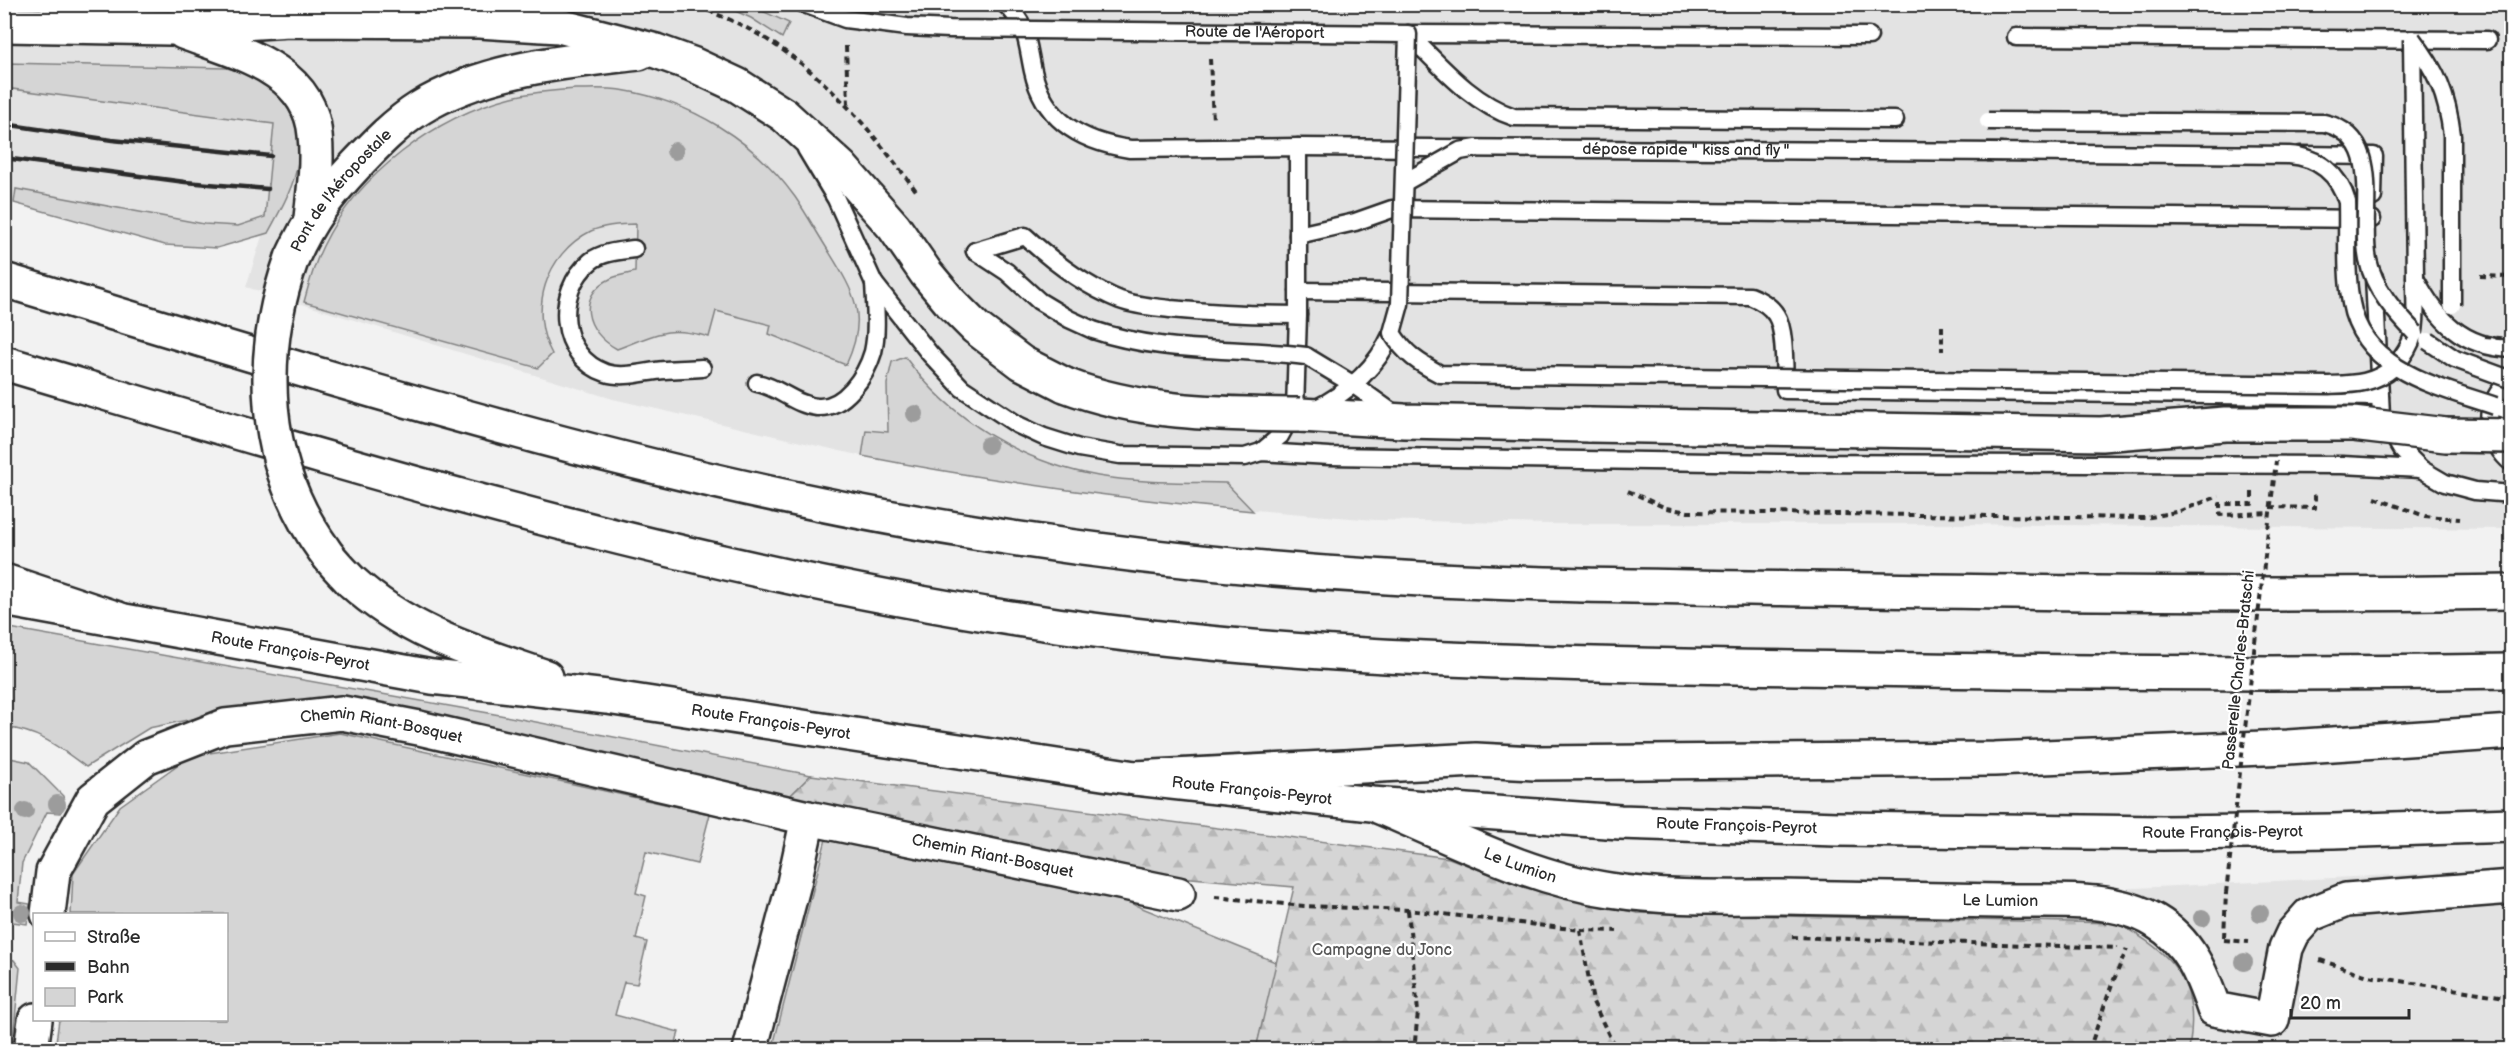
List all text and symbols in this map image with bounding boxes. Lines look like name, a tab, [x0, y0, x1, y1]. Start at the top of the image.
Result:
street label: Route de l'Aéroport	[1185, 22, 1325, 43]
street label: Pont de l'Aéropostale	[287, 125, 396, 255]
street label: dépose rapide " kiss and fly "	[1582, 140, 1790, 160]
street label: Passerelle Charles-Bratschi	[2219, 569, 2259, 771]
street label: Route François-Peyrot	[209, 627, 371, 675]
street label: Route François-Peyrot	[690, 701, 852, 744]
street label: Chemin Riant-Bosquet	[299, 703, 464, 747]
street label: Route François-Peyrot	[1171, 773, 1333, 809]
street label: Route François-Peyrot	[1656, 814, 1817, 838]
street label: Route François-Peyrot	[2142, 822, 2303, 843]
street label: Chemin Riant-Bosquet	[910, 830, 1075, 882]
street label: Le Lumion	[1481, 844, 1559, 887]
street label: Le Lumion	[1962, 891, 2038, 911]
legend	[33, 913, 228, 1021]
text: Straße	[87, 927, 141, 948]
park label: Campagne du Jonc	[1312, 941, 1452, 960]
text: Bahn	[87, 957, 130, 978]
scale bar	[2291, 982, 2410, 1020]
text: Park	[87, 987, 123, 1008]
text: 20 m	[2300, 993, 2341, 1014]

